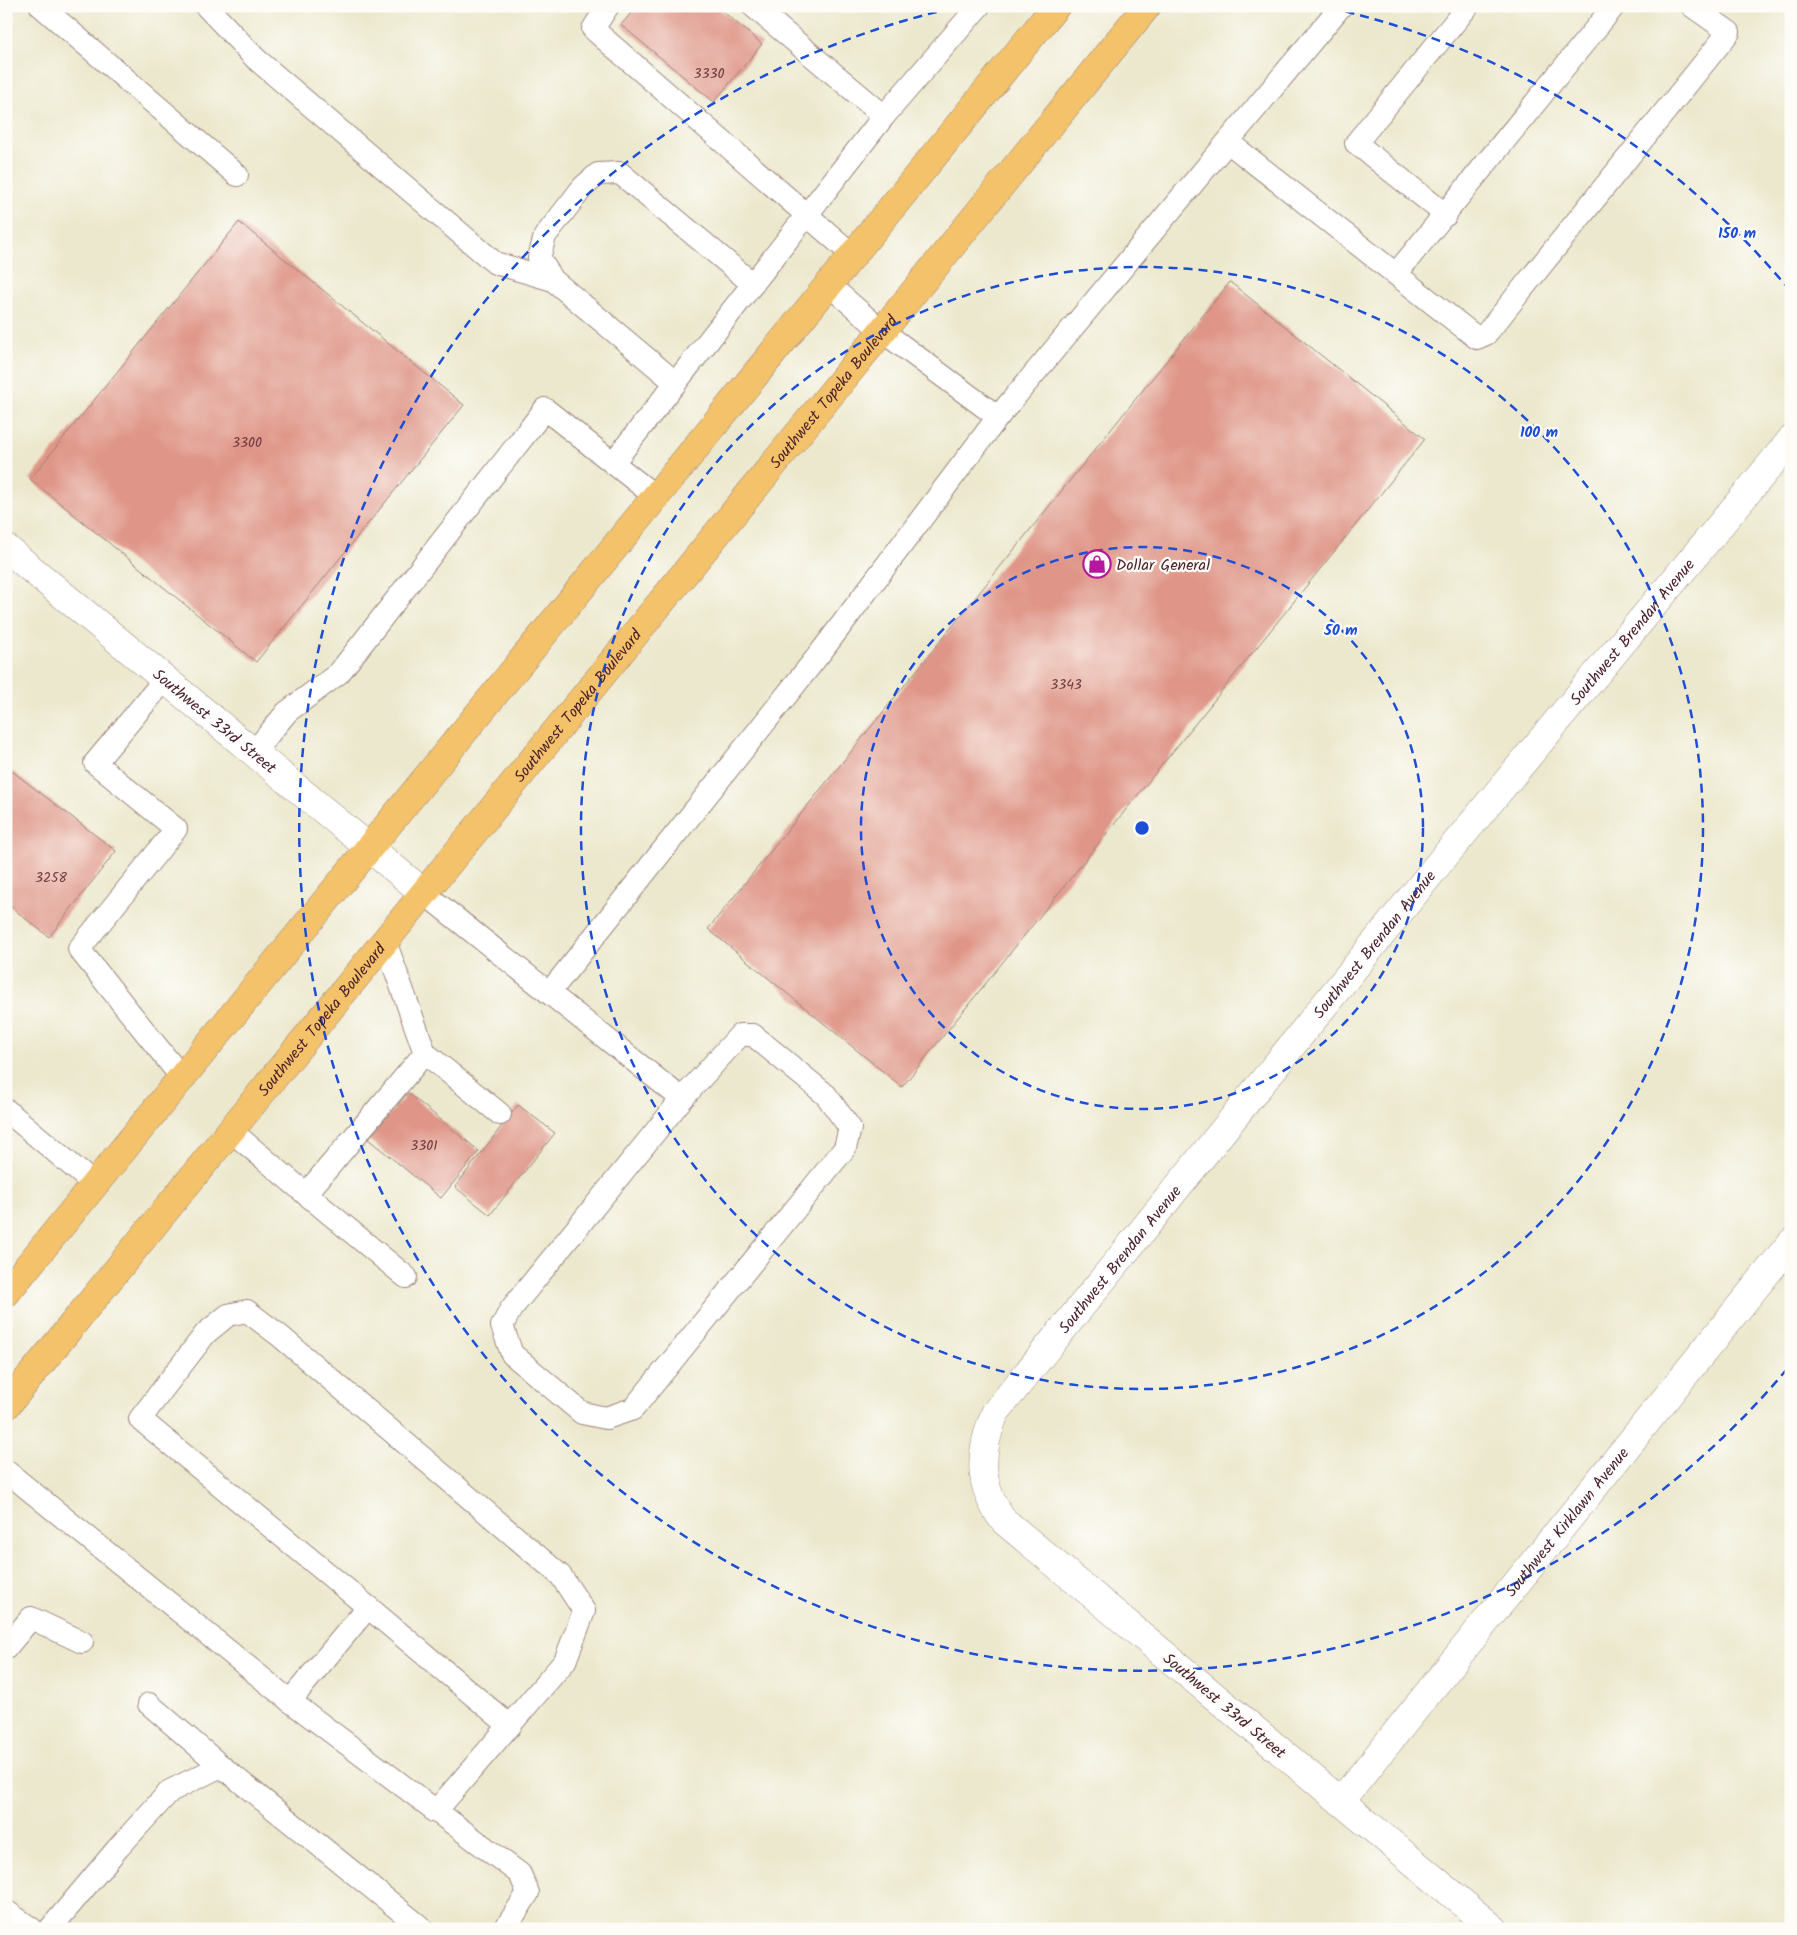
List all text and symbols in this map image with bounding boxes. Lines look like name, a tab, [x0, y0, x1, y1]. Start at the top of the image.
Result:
house number: 3330	[694, 63, 724, 85]
text: 150 m	[1718, 222, 1756, 246]
street label: Southwest Topeka Boulevard	[764, 309, 905, 474]
text: 100 m	[1520, 421, 1558, 445]
house number: 3300	[232, 432, 262, 454]
shop icon: Dollar General	[1082, 549, 1112, 579]
place label: Dollar General	[1116, 553, 1210, 578]
street label: Southwest Brendan Avenue	[1564, 554, 1701, 711]
text: 50 m	[1323, 619, 1358, 643]
street label: Southwest Topeka Boulevard	[508, 623, 649, 788]
street label: Southwest 33rd Street	[147, 663, 282, 781]
house number: 3343	[1050, 674, 1082, 696]
centre of rings	[1133, 819, 1151, 837]
street label: Southwest Brendan Avenue	[1307, 865, 1443, 1024]
house number: 3258	[35, 867, 68, 889]
street label: Southwest Topeka Boulevard	[252, 937, 393, 1102]
house number: 3301	[410, 1135, 438, 1157]
street label: Southwest Brendan Avenue	[1053, 1180, 1188, 1340]
street label: Southwest Kirklawn Avenue	[1499, 1442, 1636, 1603]
street label: Southwest 33rd Street	[1157, 1647, 1292, 1766]

